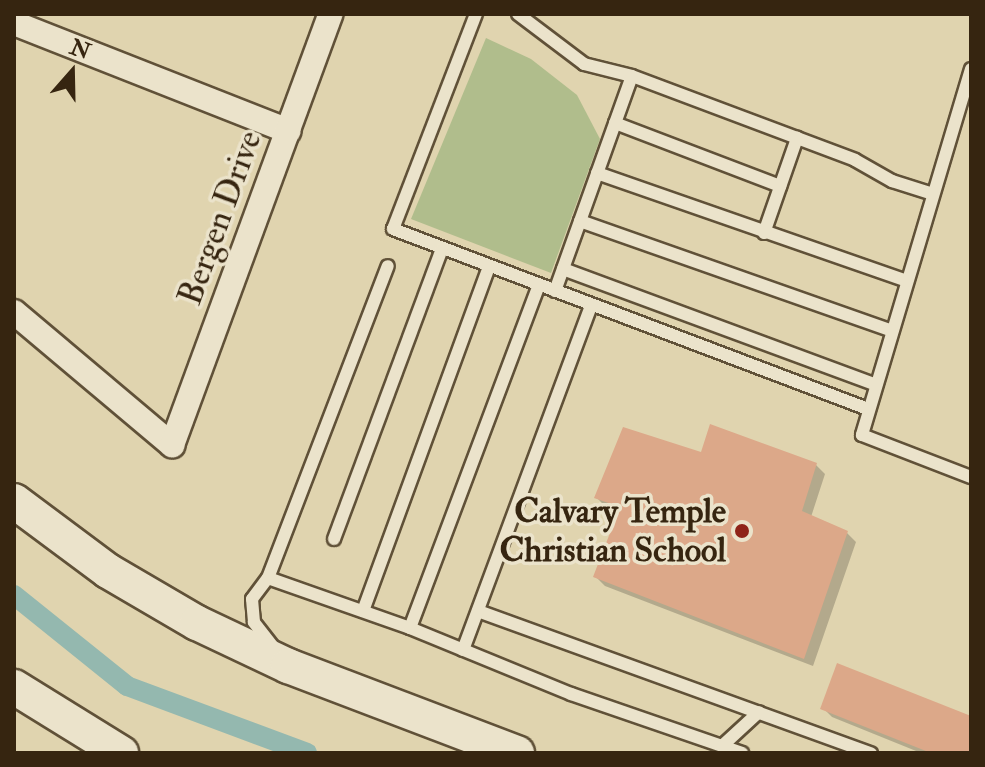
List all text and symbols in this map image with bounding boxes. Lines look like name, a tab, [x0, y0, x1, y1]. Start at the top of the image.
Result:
north arrow	[32, 32, 112, 112]
text: N	[66, 33, 94, 66]
street label: Bergen Drive	[170, 125, 270, 311]
place label: Calvary Temple Christian School	[499, 491, 726, 570]
marker: Calvary Temple Christian School	[733, 522, 751, 540]

